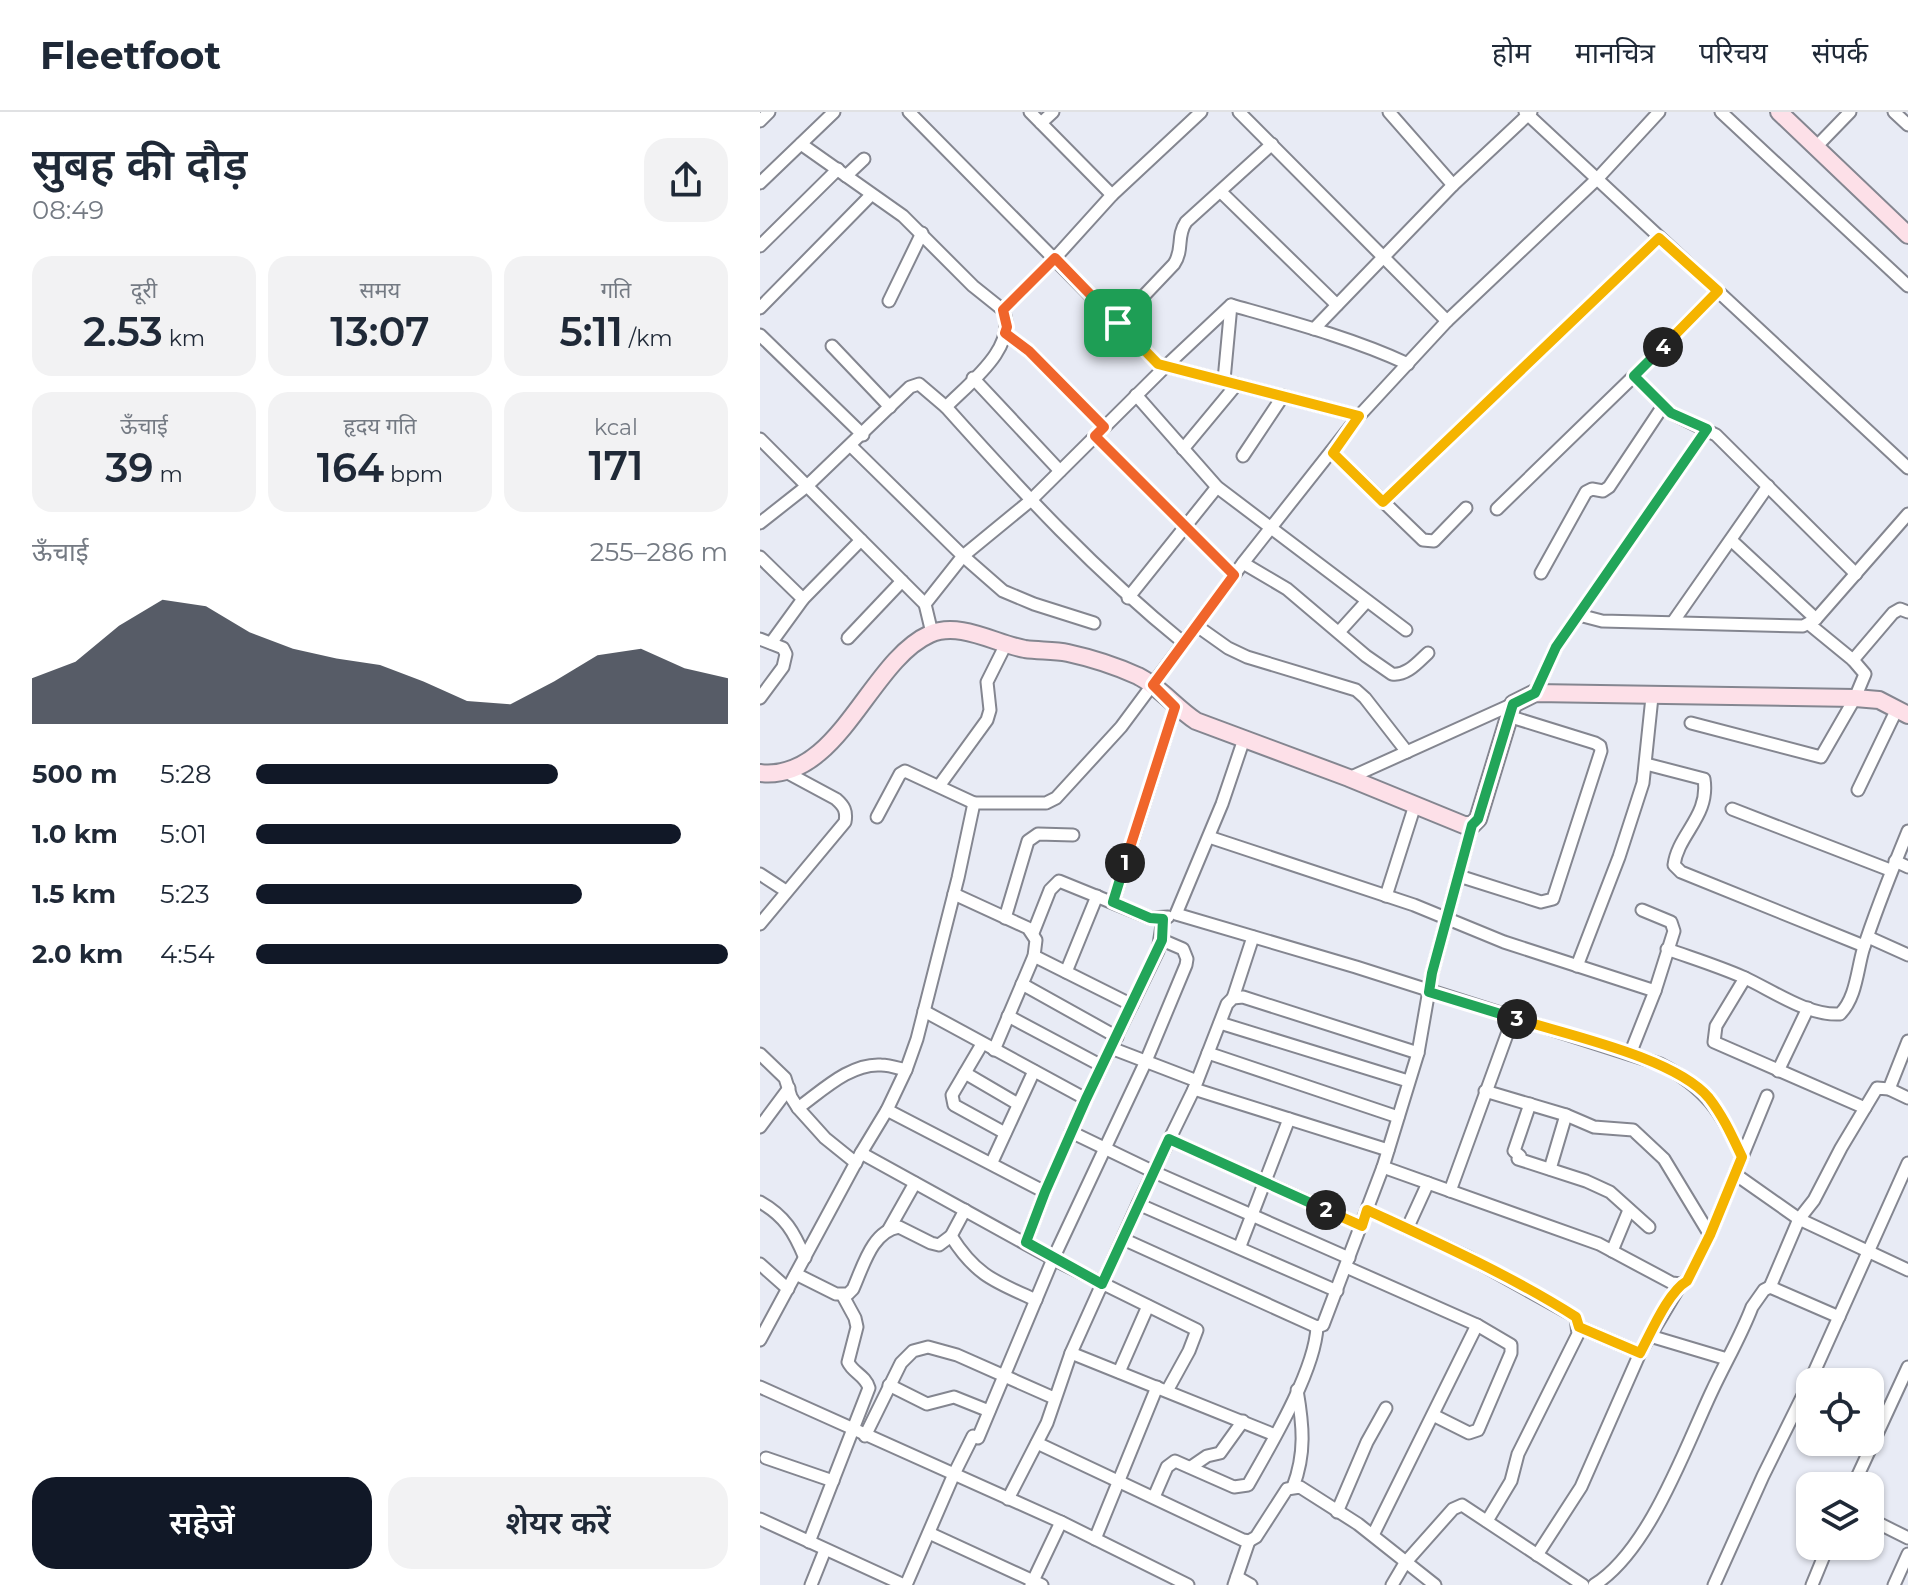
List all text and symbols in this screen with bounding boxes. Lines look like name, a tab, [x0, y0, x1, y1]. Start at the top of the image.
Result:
text: Fleetfoot	[40, 32, 221, 79]
text: होम	[1492, 36, 1531, 70]
text: मानचित्र	[1575, 36, 1655, 70]
text: परिचय	[1699, 36, 1768, 70]
text: संपर्क	[1812, 36, 1868, 70]
text: सुबह की दौड़	[32, 137, 247, 191]
button: share	[644, 138, 728, 222]
text: 08:49	[32, 194, 104, 226]
text: दूरी	[131, 277, 157, 304]
text: समय	[360, 277, 400, 304]
text: गति	[601, 277, 631, 304]
pin	[1084, 289, 1152, 357]
icon: arrive	[1096, 301, 1140, 345]
text: 2.53	[83, 307, 163, 356]
text: 13:07	[330, 307, 430, 356]
text: 5:11	[559, 307, 623, 356]
text: km	[163, 325, 205, 352]
text: /km	[623, 325, 673, 352]
pin: 4	[1643, 327, 1683, 367]
text: 4	[1655, 333, 1671, 360]
text: ऊँचाई	[120, 413, 168, 440]
text: हृदय गति	[344, 413, 416, 440]
text: kcal	[594, 414, 638, 441]
text: 171	[588, 441, 644, 490]
text: 39	[105, 443, 154, 492]
text: 164	[317, 443, 384, 492]
text: m	[154, 461, 183, 488]
text: bpm	[384, 461, 443, 488]
text: ऊँचाई	[32, 536, 88, 568]
text: 255–286 m	[590, 536, 728, 568]
text: 500 m	[32, 758, 117, 790]
text: 5:28	[160, 758, 212, 790]
text: 1.0 km	[32, 818, 118, 850]
text: 5:01	[160, 818, 207, 850]
pin: 1	[1105, 843, 1145, 883]
text: 1	[1121, 849, 1129, 876]
text: 1.5 km	[32, 878, 116, 910]
text: 5:23	[160, 878, 210, 910]
text: 2.0 km	[32, 938, 123, 970]
text: 4:54	[160, 938, 215, 970]
pin: 3	[1497, 999, 1537, 1039]
text: 3	[1510, 1005, 1524, 1032]
pin: 2	[1306, 1190, 1346, 1230]
text: 2	[1320, 1196, 1332, 1223]
map controls	[1796, 1368, 1884, 1560]
button: locate	[1796, 1368, 1884, 1456]
button: layers	[1796, 1472, 1884, 1560]
button: सहेजें	[32, 1477, 372, 1569]
button: शेयर करें	[388, 1477, 728, 1569]

